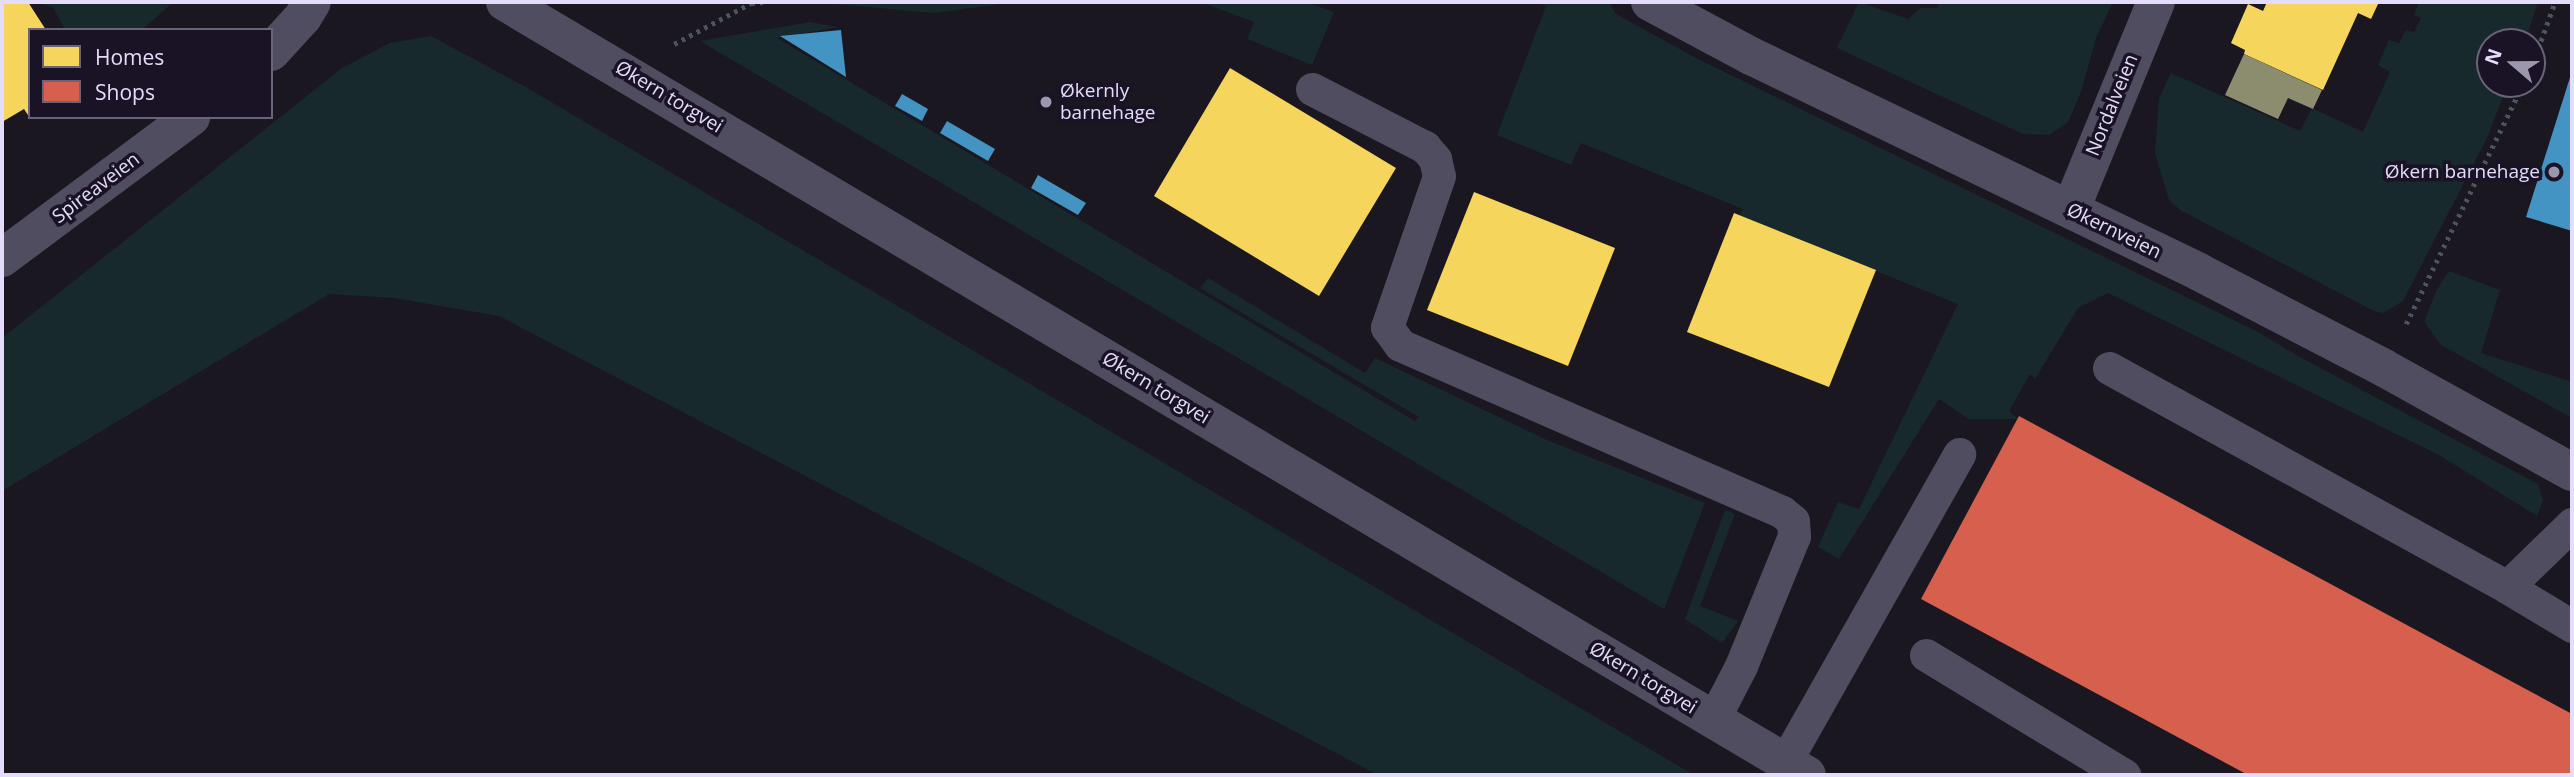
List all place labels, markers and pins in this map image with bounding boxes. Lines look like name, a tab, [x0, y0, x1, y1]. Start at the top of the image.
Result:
place label: Økernly barnehage	[1060, 80, 1155, 124]
marker: Økernly barnehage	[1038, 94, 1054, 110]
place label: Økern barnehage	[2385, 161, 2540, 183]
marker: Økern barnehage	[2546, 164, 2562, 180]

